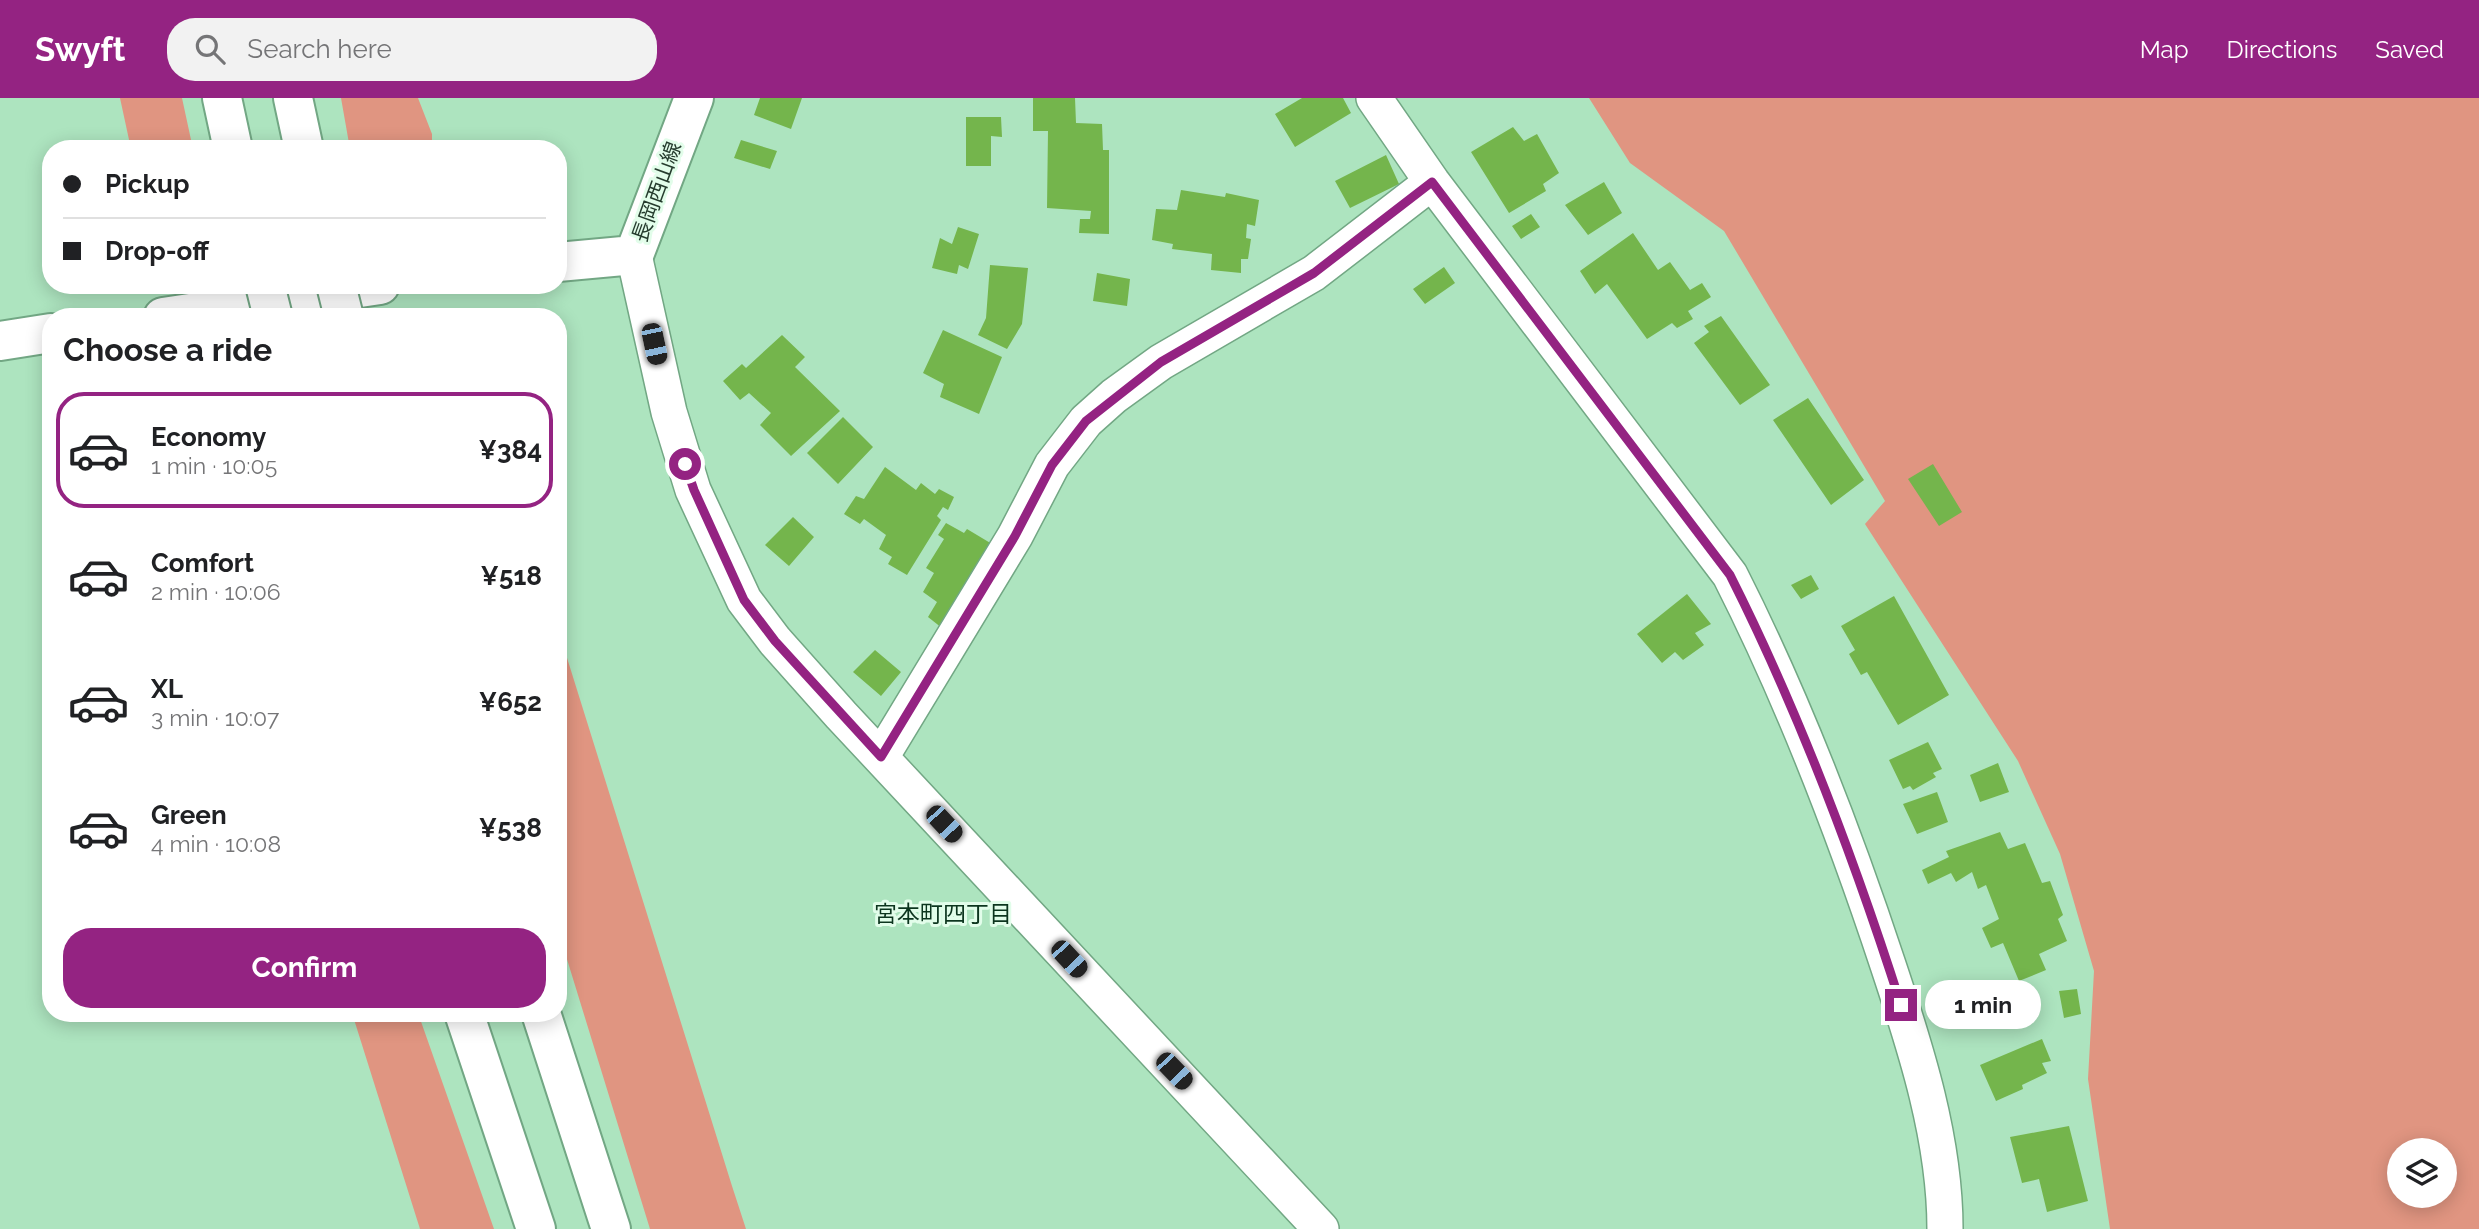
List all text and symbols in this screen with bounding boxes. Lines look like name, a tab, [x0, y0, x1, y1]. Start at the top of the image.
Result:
search box	[167, 18, 657, 81]
text: Swyft	[35, 30, 125, 69]
icon: search	[191, 30, 229, 68]
text: Search here	[247, 34, 392, 64]
text: Map	[2140, 35, 2189, 64]
text: Directions	[2227, 35, 2337, 64]
text: Saved	[2375, 35, 2444, 64]
street label: 長岡西山線	[627, 138, 686, 245]
text: Pickup	[105, 169, 190, 199]
text: Drop-off	[105, 236, 209, 266]
car	[640, 321, 669, 367]
text: Choose a ride	[63, 331, 272, 368]
icon: car	[67, 419, 130, 482]
text: Economy	[151, 422, 266, 452]
text: ¥384	[478, 435, 542, 465]
route start	[669, 448, 701, 480]
text: 1 min · 10:05	[151, 452, 277, 479]
icon: car	[67, 545, 130, 608]
text: Comfort	[151, 548, 254, 578]
text: ¥518	[481, 561, 542, 591]
text: 2 min · 10:06	[151, 578, 281, 605]
icon: car	[67, 671, 130, 734]
text: XL	[151, 674, 183, 704]
text: ¥652	[479, 687, 542, 717]
text: 3 min · 10:07	[151, 704, 279, 731]
icon: car	[67, 797, 130, 860]
text: Green	[151, 800, 227, 830]
car	[922, 801, 967, 847]
text: ¥538	[479, 813, 542, 843]
text: 4 min · 10:08	[151, 830, 281, 857]
district label: 宮本町四丁目	[874, 900, 1012, 927]
button: Confirm	[63, 928, 546, 1008]
car	[1047, 936, 1092, 982]
callout: 1 min	[1926, 981, 2041, 1030]
route end	[1885, 989, 1917, 1021]
text: 1 min	[1954, 991, 2012, 1018]
car	[1152, 1049, 1197, 1093]
map controls	[2387, 1138, 2457, 1208]
button: layers	[2387, 1138, 2457, 1208]

